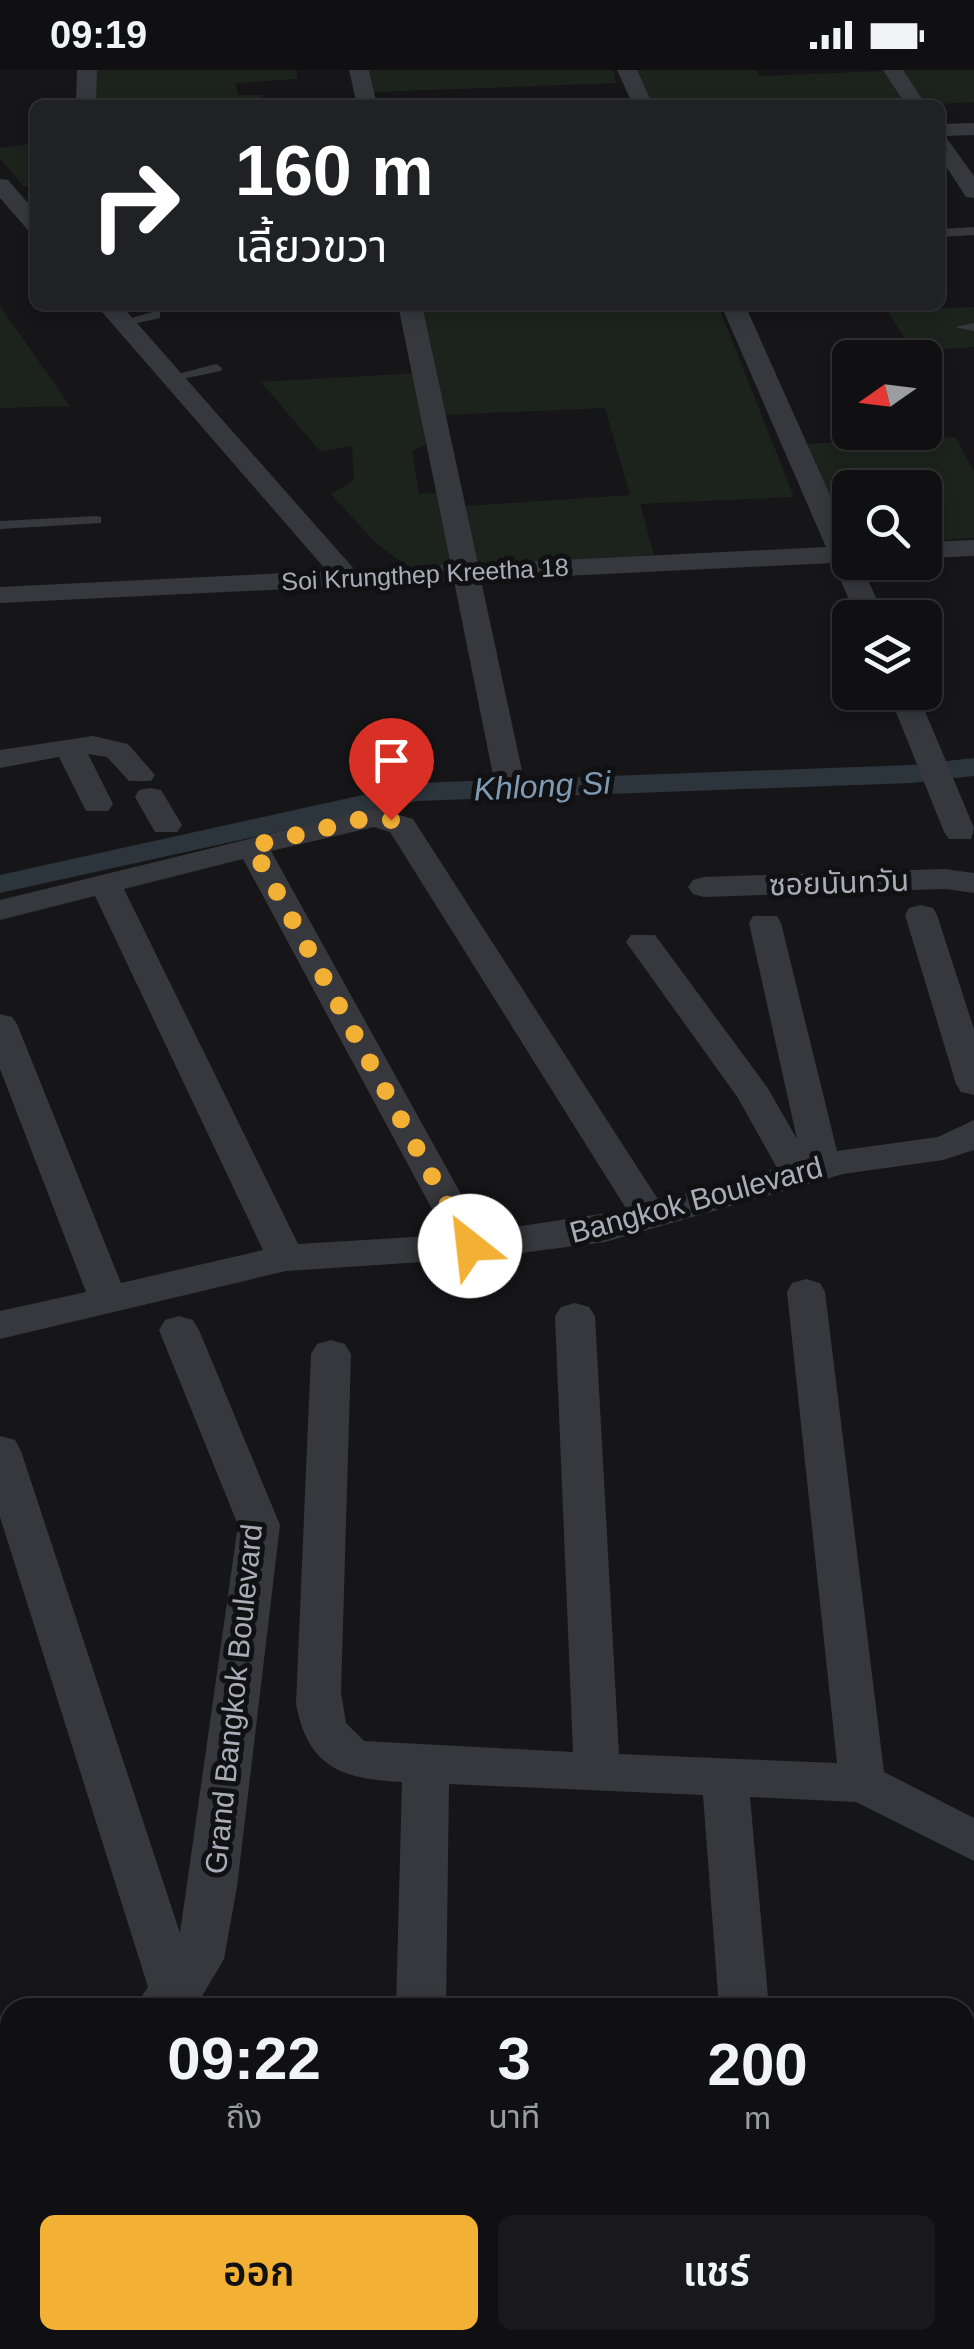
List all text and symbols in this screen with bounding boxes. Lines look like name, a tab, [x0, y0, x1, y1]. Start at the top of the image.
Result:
text: 09:19	[50, 14, 147, 56]
text: 160 m	[235, 132, 433, 210]
icon: right	[70, 140, 200, 270]
text: เลี้ยวขวา	[235, 221, 387, 272]
north arrow	[832, 340, 942, 450]
map controls	[832, 340, 942, 710]
button: search	[832, 470, 942, 580]
street label: Soi Krungthep Kreetha 18	[281, 552, 569, 596]
button: layers	[832, 600, 942, 710]
pin	[349, 718, 434, 821]
icon: arrive	[364, 733, 419, 788]
water label: Khlong Si	[473, 764, 612, 808]
street label: ซอยนันทวัน	[768, 864, 909, 901]
street label: Bangkok Boulevard	[566, 1150, 826, 1249]
position arrow	[418, 1194, 522, 1298]
street label: Grand Bangkok Boulevard	[199, 1522, 268, 1876]
text: 09:22	[167, 2025, 321, 2092]
text: 3	[497, 2025, 531, 2092]
text: 200	[708, 2031, 808, 2098]
text: ถึง	[226, 2099, 262, 2135]
text: นาที	[488, 2099, 540, 2135]
text: m	[744, 2100, 771, 2136]
button: ออก	[40, 2215, 478, 2330]
button: แชร์	[498, 2215, 935, 2330]

